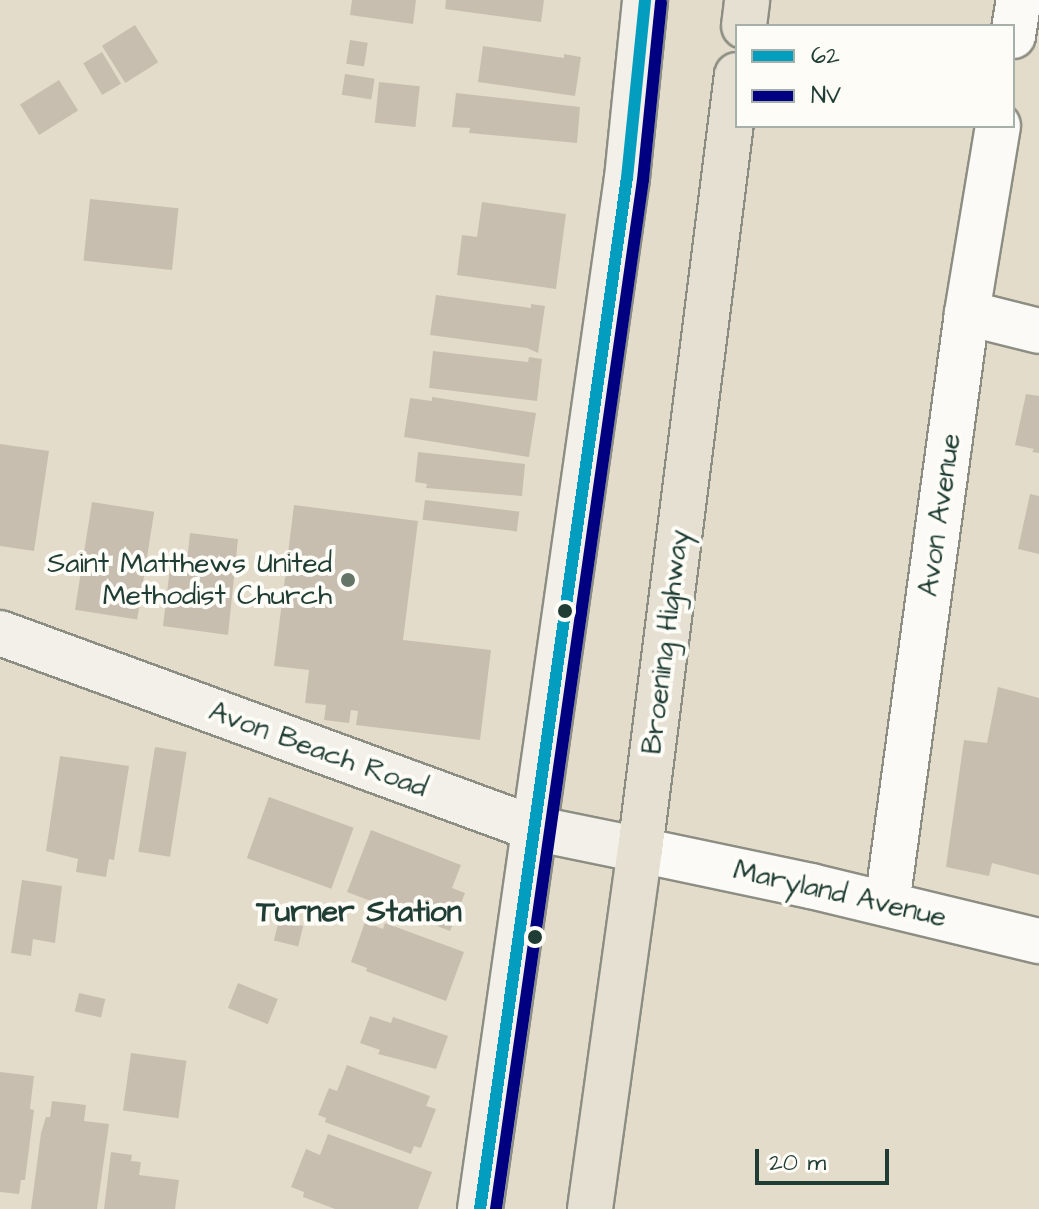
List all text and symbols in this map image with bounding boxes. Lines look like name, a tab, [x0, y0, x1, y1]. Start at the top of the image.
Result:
legend	[735, 24, 1015, 128]
text: 62	[811, 39, 840, 73]
text: NV	[811, 79, 841, 113]
street label: Avon Avenue	[912, 431, 968, 599]
street label: Broening Highway	[636, 528, 696, 756]
place label: Saint Matthews United Methodist Church	[47, 547, 332, 613]
marker: Saint Matthews United Methodist Church	[339, 571, 357, 589]
unlabelled marker	[557, 603, 573, 619]
street label: Avon Beach Road	[204, 695, 432, 805]
street label: Maryland Avenue	[730, 853, 950, 935]
district label: Turner Station	[256, 894, 462, 930]
unlabelled marker	[527, 929, 543, 945]
scale bar	[759, 1133, 893, 1183]
text: 20 m	[769, 1146, 826, 1180]

